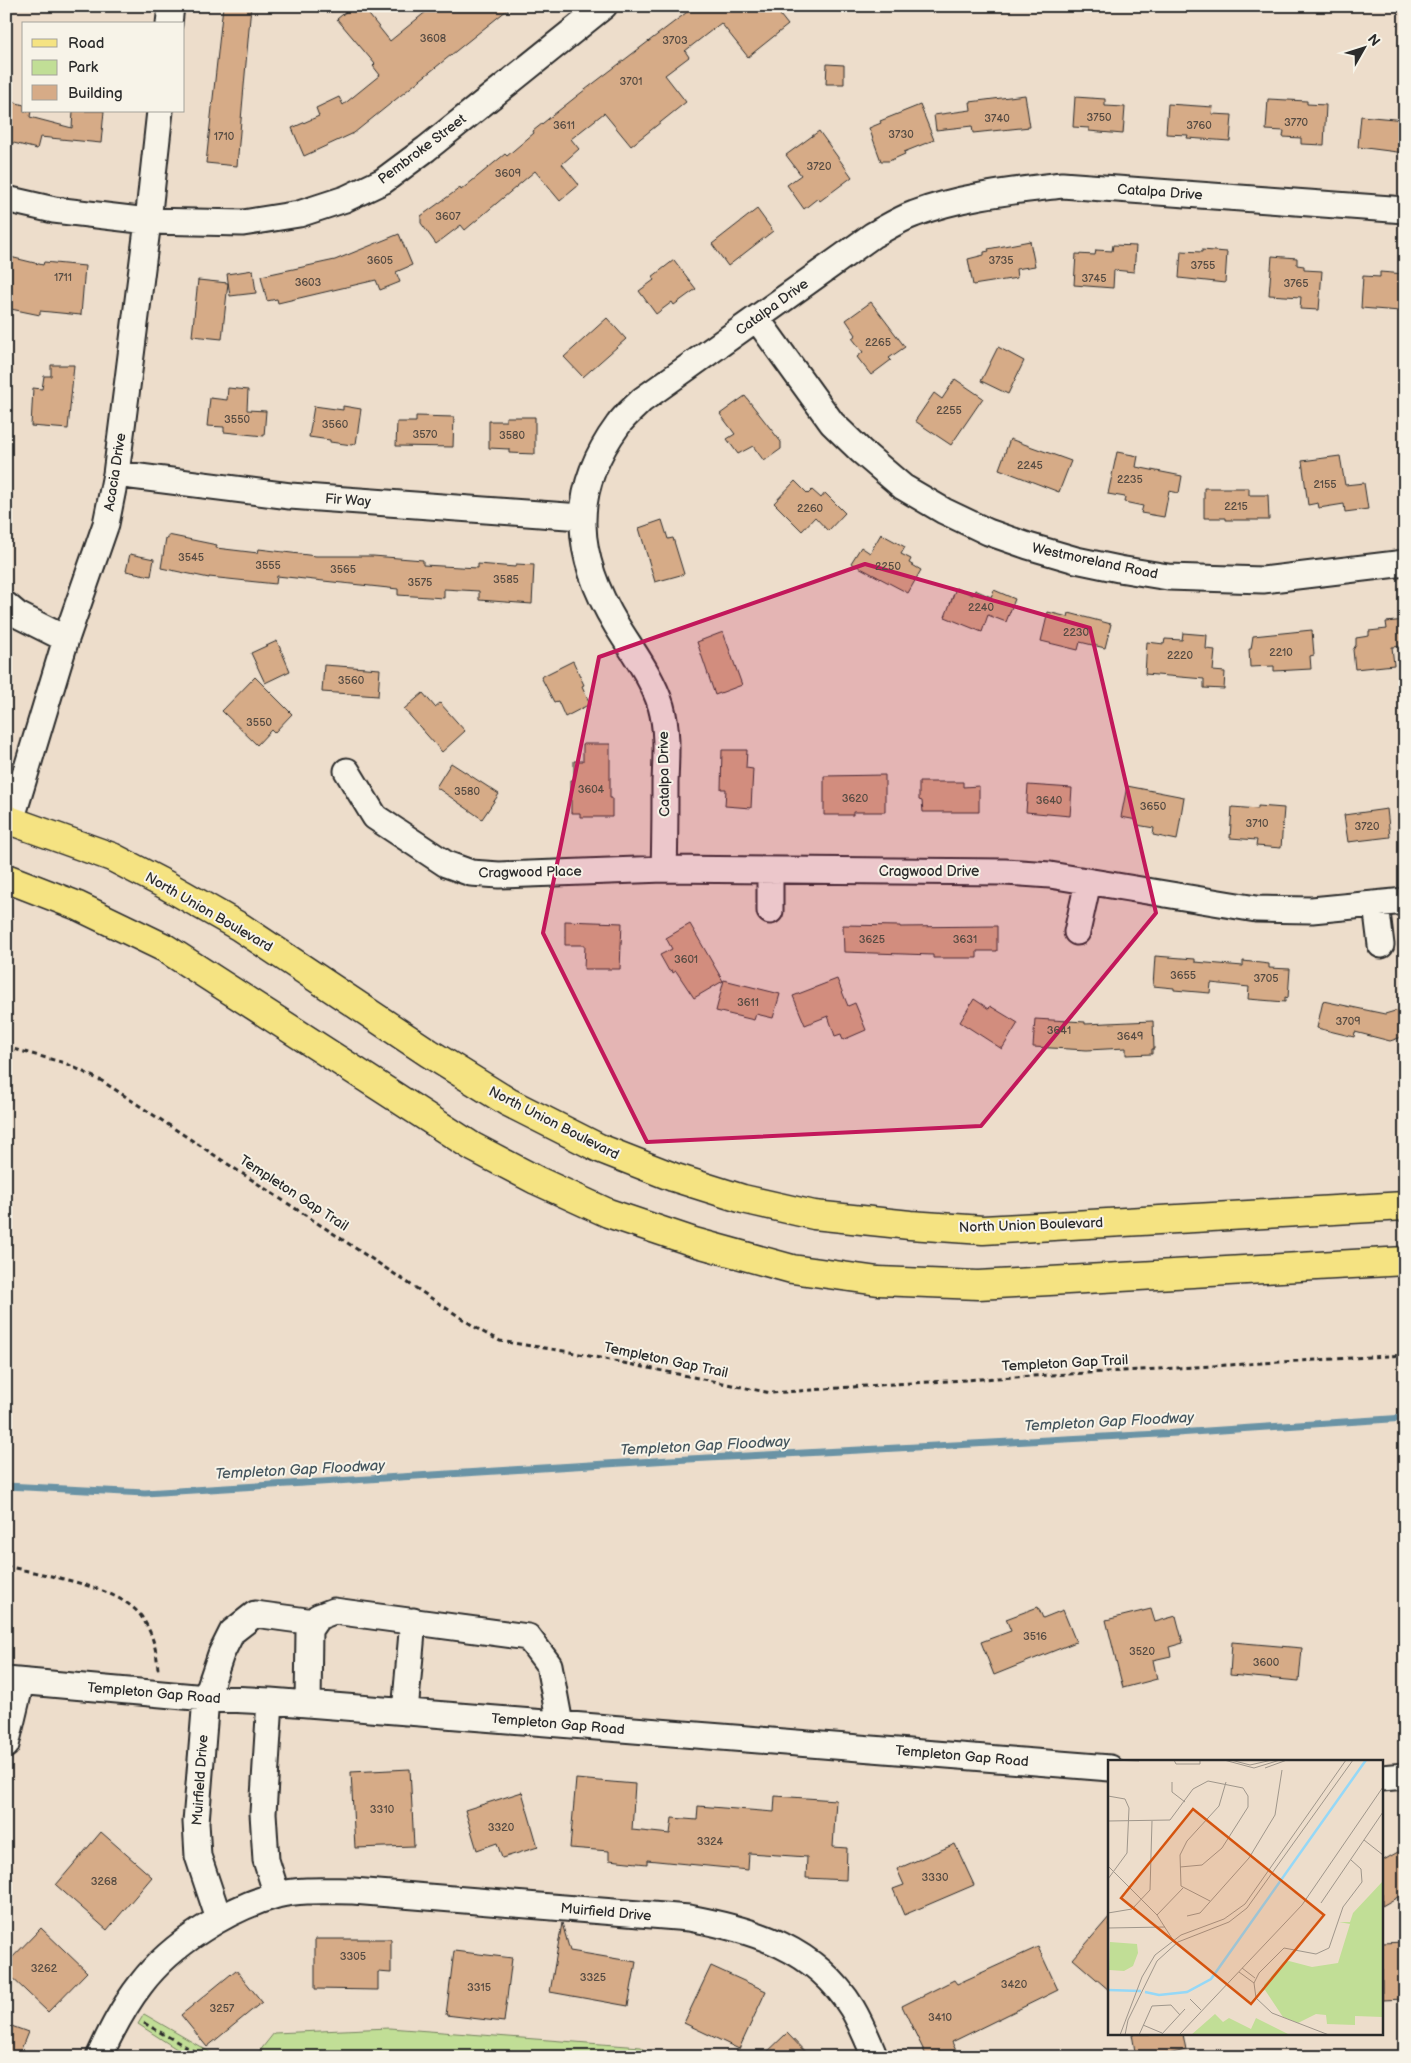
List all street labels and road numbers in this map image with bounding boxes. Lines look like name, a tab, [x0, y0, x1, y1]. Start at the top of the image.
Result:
street label: Pembroke Street	[375, 110, 470, 188]
street label: Catalpa Drive	[1117, 181, 1203, 203]
street label: Catalpa Drive	[732, 275, 812, 339]
street label: Acacia Drive	[100, 432, 130, 512]
street label: Fir Way	[324, 490, 372, 510]
street label: Westmoreland Road	[1030, 539, 1160, 583]
street label: Catalpa Drive	[655, 731, 673, 817]
street label: Cragwood Place	[478, 863, 582, 881]
street label: Cragwood Drive	[879, 863, 979, 880]
street label: North Union Boulevard	[142, 869, 276, 955]
street label: North Union Boulevard	[486, 1083, 622, 1163]
street label: Templeton Gap Trail	[236, 1151, 352, 1235]
street label: North Union Boulevard	[959, 1214, 1103, 1236]
street label: Templeton Gap Trail	[602, 1339, 730, 1381]
street label: Templeton Gap Trail	[1001, 1351, 1129, 1375]
street label: Templeton Gap Road	[87, 1679, 221, 1707]
street label: Templeton Gap Road	[491, 1710, 625, 1738]
street label: Muirfield Drive	[188, 1734, 212, 1826]
street label: Templeton Gap Road	[895, 1742, 1029, 1770]
street label: Muirfield Drive	[560, 1900, 652, 1924]

